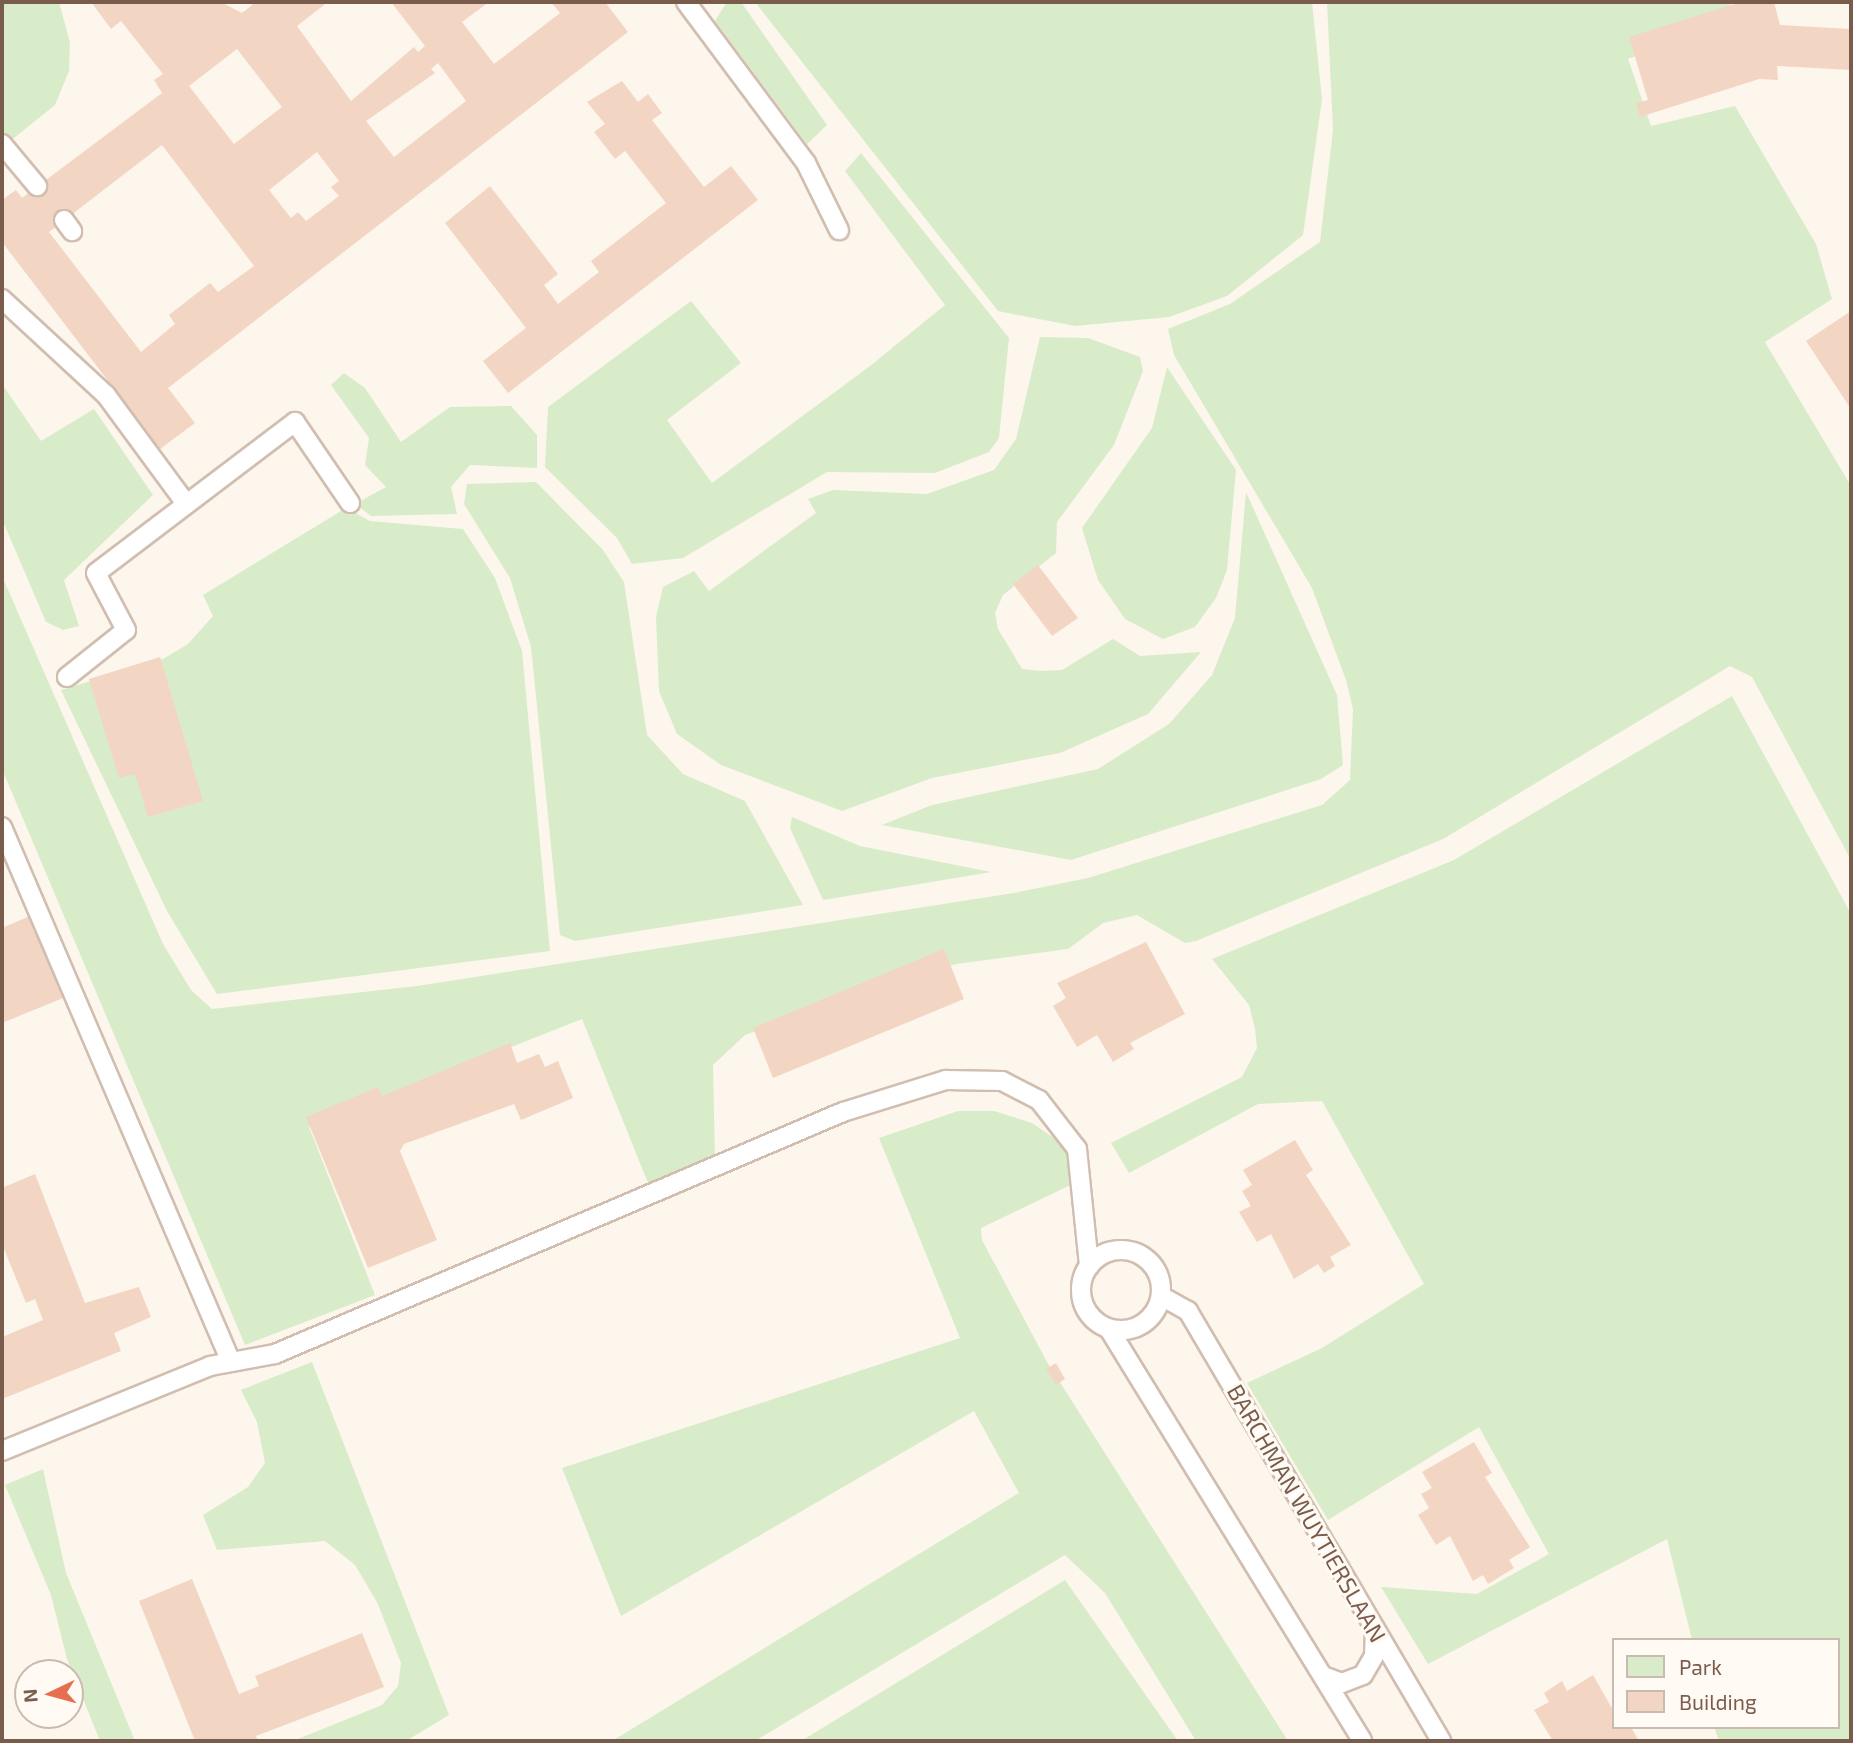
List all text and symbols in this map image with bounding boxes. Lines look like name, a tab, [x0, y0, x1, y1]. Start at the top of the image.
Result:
street label: BARCHMAN WUYTIERSLAAN	[1222, 1379, 1392, 1647]
legend	[1612, 1638, 1839, 1729]
text: Park	[1679, 1654, 1722, 1679]
north arrow	[14, 1659, 84, 1729]
text: N	[18, 1688, 42, 1704]
text: Building	[1679, 1689, 1757, 1714]

